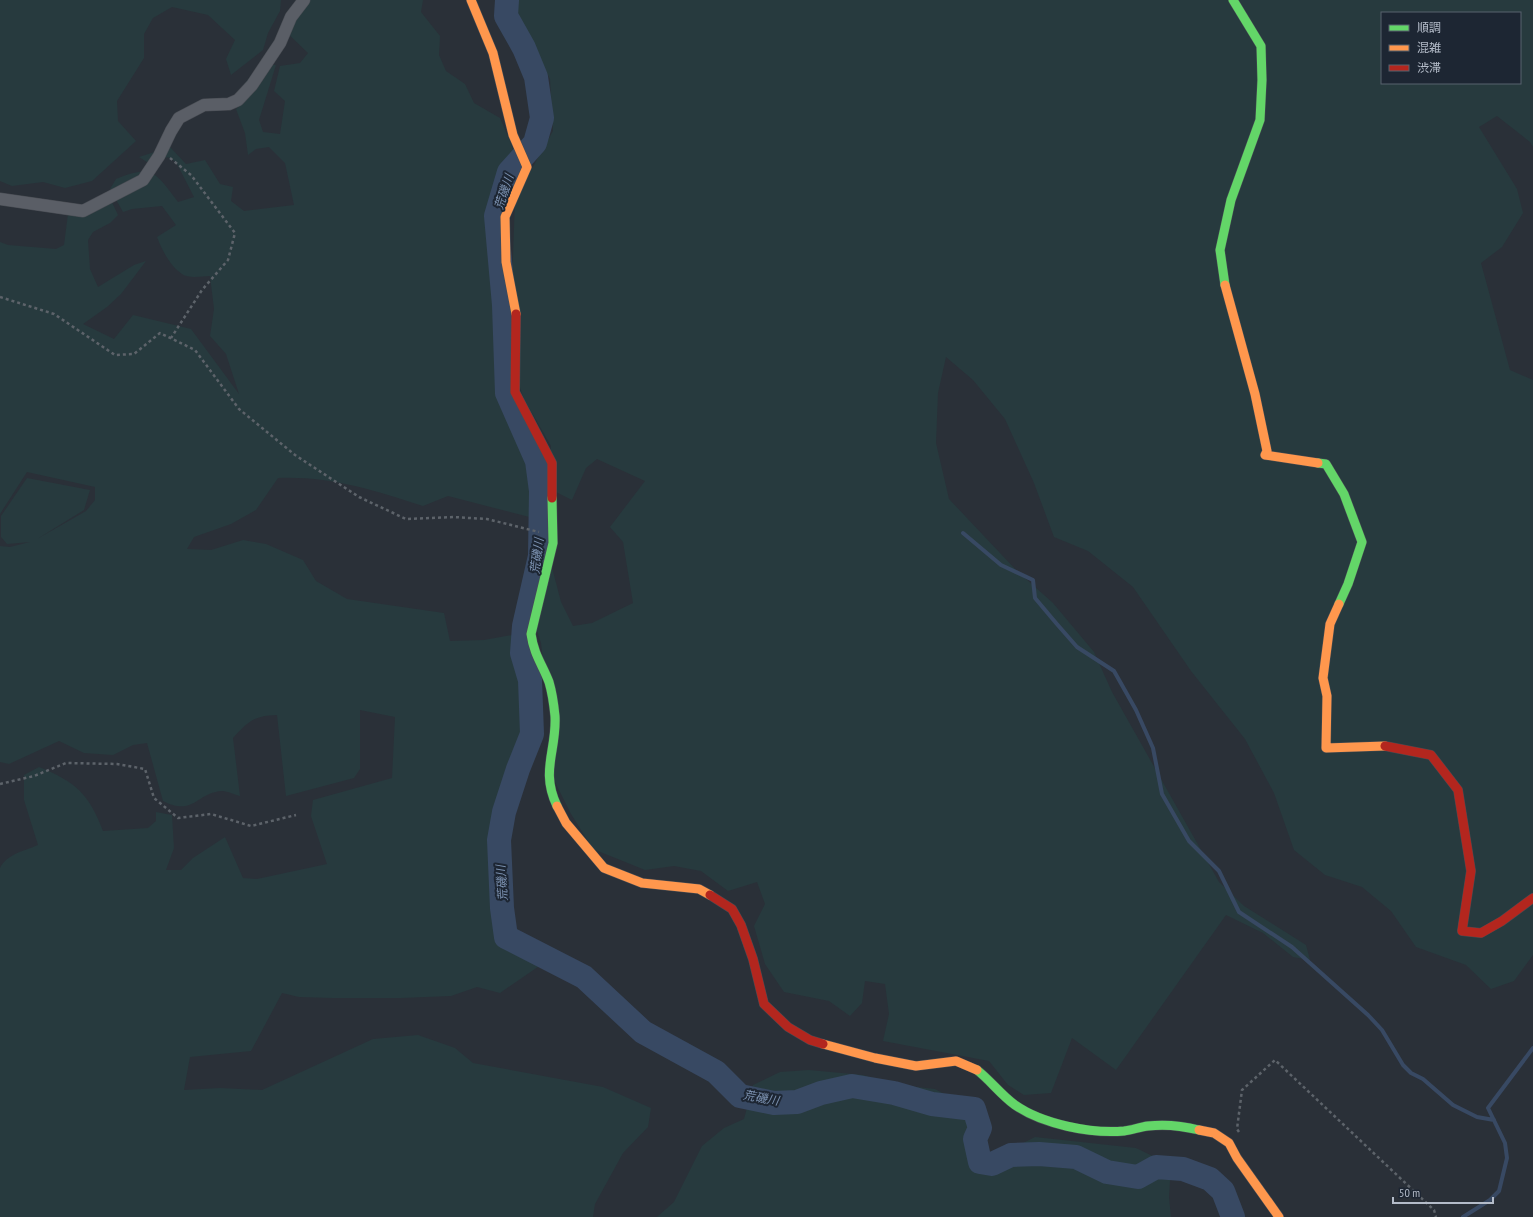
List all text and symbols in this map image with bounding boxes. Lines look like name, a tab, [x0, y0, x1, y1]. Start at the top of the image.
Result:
legend	[1381, 12, 1521, 84]
text: 順調	[1417, 20, 1441, 35]
text: 混雑	[1417, 40, 1441, 55]
text: 渋滞	[1417, 60, 1441, 75]
water label: 荒磯川	[491, 171, 517, 211]
water label: 荒磯川	[527, 535, 546, 575]
water label: 荒磯川	[493, 863, 510, 902]
water label: 荒磯川	[742, 1087, 782, 1108]
scale bar	[1393, 1179, 1493, 1205]
text: 50 m	[1399, 1185, 1420, 1200]

